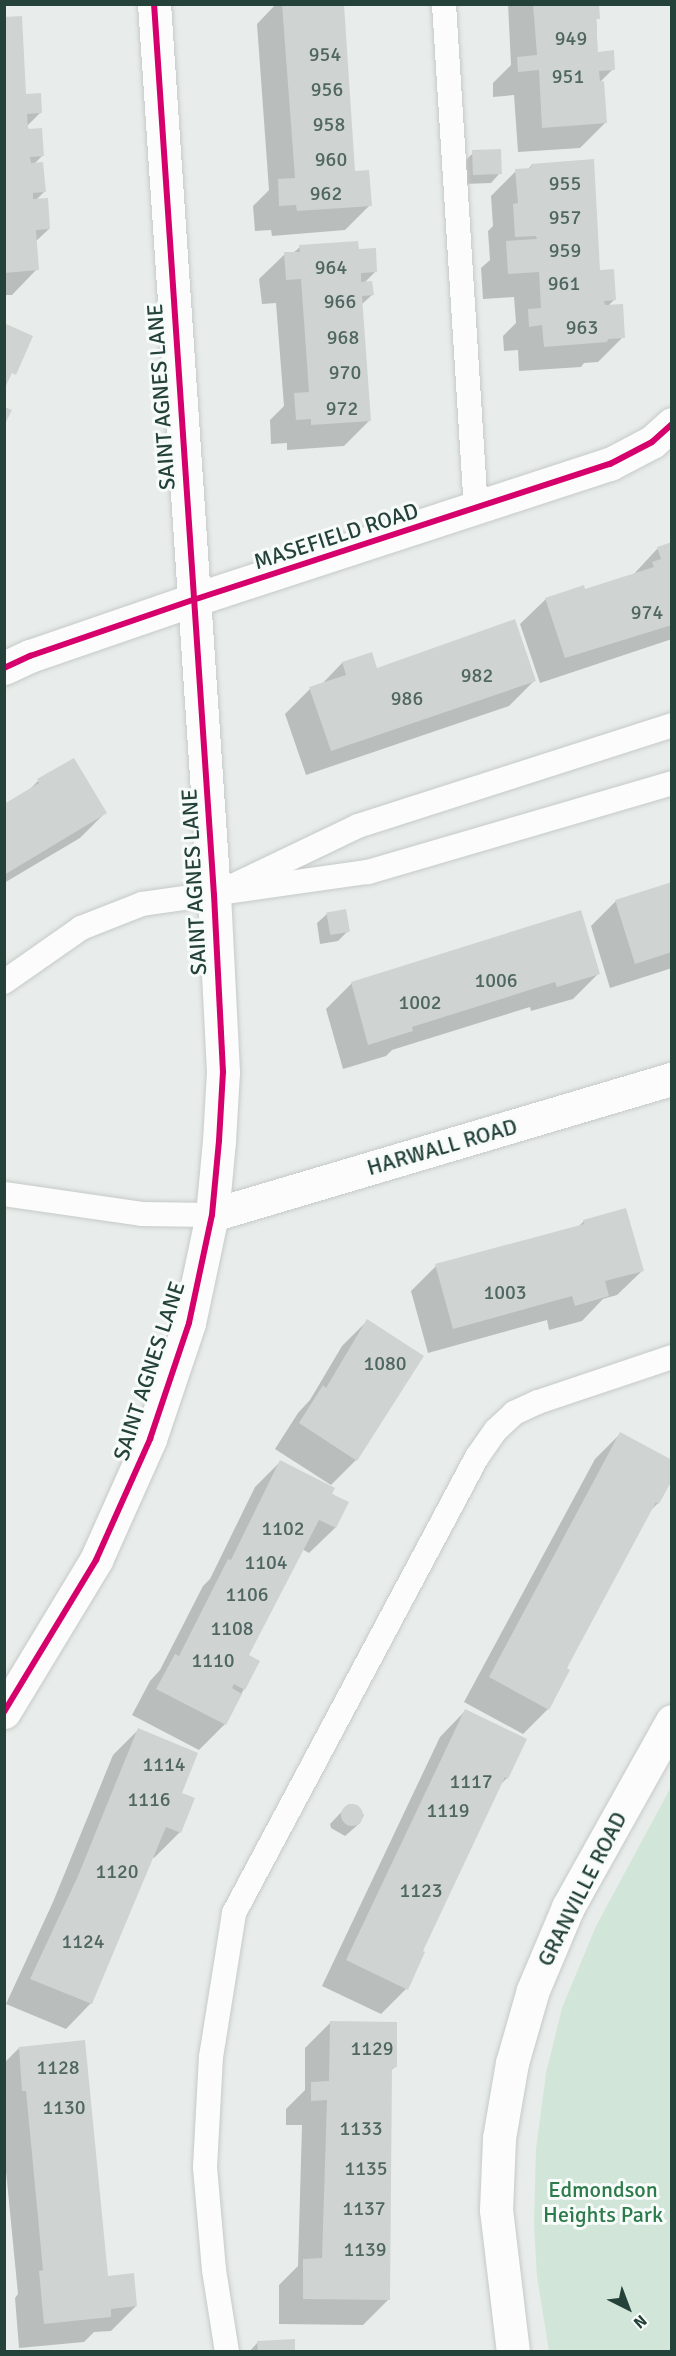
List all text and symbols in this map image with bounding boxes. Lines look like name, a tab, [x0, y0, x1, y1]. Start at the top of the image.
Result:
house number: 949	[555, 26, 587, 50]
house number: 954	[309, 42, 341, 66]
house number: 951	[552, 64, 584, 88]
house number: 956	[311, 77, 343, 101]
house number: 958	[313, 112, 345, 136]
house number: 960	[315, 147, 347, 171]
house number: 955	[549, 171, 581, 195]
house number: 962	[310, 181, 342, 205]
house number: 957	[549, 205, 581, 229]
house number: 959	[549, 238, 581, 262]
house number: 964	[315, 255, 347, 279]
house number: 961	[548, 271, 580, 295]
house number: 966	[324, 289, 356, 313]
street label: SAINT AGNES LANE	[141, 303, 181, 491]
house number: 963	[566, 315, 598, 339]
house number: 968	[327, 325, 359, 349]
house number: 970	[329, 360, 361, 384]
house number: 972	[326, 396, 358, 420]
street label: MASEFIELD ROAD	[250, 497, 422, 575]
house number: 974	[631, 600, 663, 624]
house number: 982	[461, 663, 493, 687]
house number: 986	[391, 686, 423, 710]
street label: SAINT AGNES LANE	[176, 788, 212, 976]
house number: 1006	[474, 968, 518, 992]
house number: 1002	[398, 990, 442, 1014]
street label: HARWALL ROAD	[364, 1113, 520, 1181]
street label: SAINT AGNES LANE	[108, 1278, 190, 1464]
house number: 1003	[483, 1280, 527, 1304]
house number: 1080	[363, 1351, 407, 1375]
house number: 1102	[261, 1516, 305, 1540]
house number: 1104	[244, 1550, 288, 1574]
house number: 1106	[225, 1582, 269, 1606]
house number: 1108	[210, 1616, 254, 1640]
house number: 1110	[191, 1648, 235, 1672]
house number: 1114	[142, 1752, 186, 1776]
house number: 1117	[449, 1769, 493, 1793]
house number: 1116	[127, 1787, 171, 1811]
house number: 1119	[426, 1798, 470, 1822]
street label: GRANVILLE ROAD	[532, 1808, 632, 1970]
house number: 1120	[95, 1859, 139, 1883]
house number: 1123	[399, 1878, 443, 1902]
house number: 1124	[61, 1929, 105, 1953]
house number: 1129	[350, 2036, 394, 2060]
house number: 1128	[36, 2055, 80, 2079]
house number: 1130	[42, 2095, 86, 2119]
house number: 1133	[339, 2116, 383, 2140]
house number: 1135	[344, 2156, 388, 2180]
park label: Edmondson Heights Park	[543, 2176, 663, 2228]
house number: 1137	[342, 2196, 386, 2220]
house number: 1139	[343, 2237, 387, 2261]
north arrow	[598, 2278, 658, 2338]
text: N	[629, 2310, 651, 2333]

